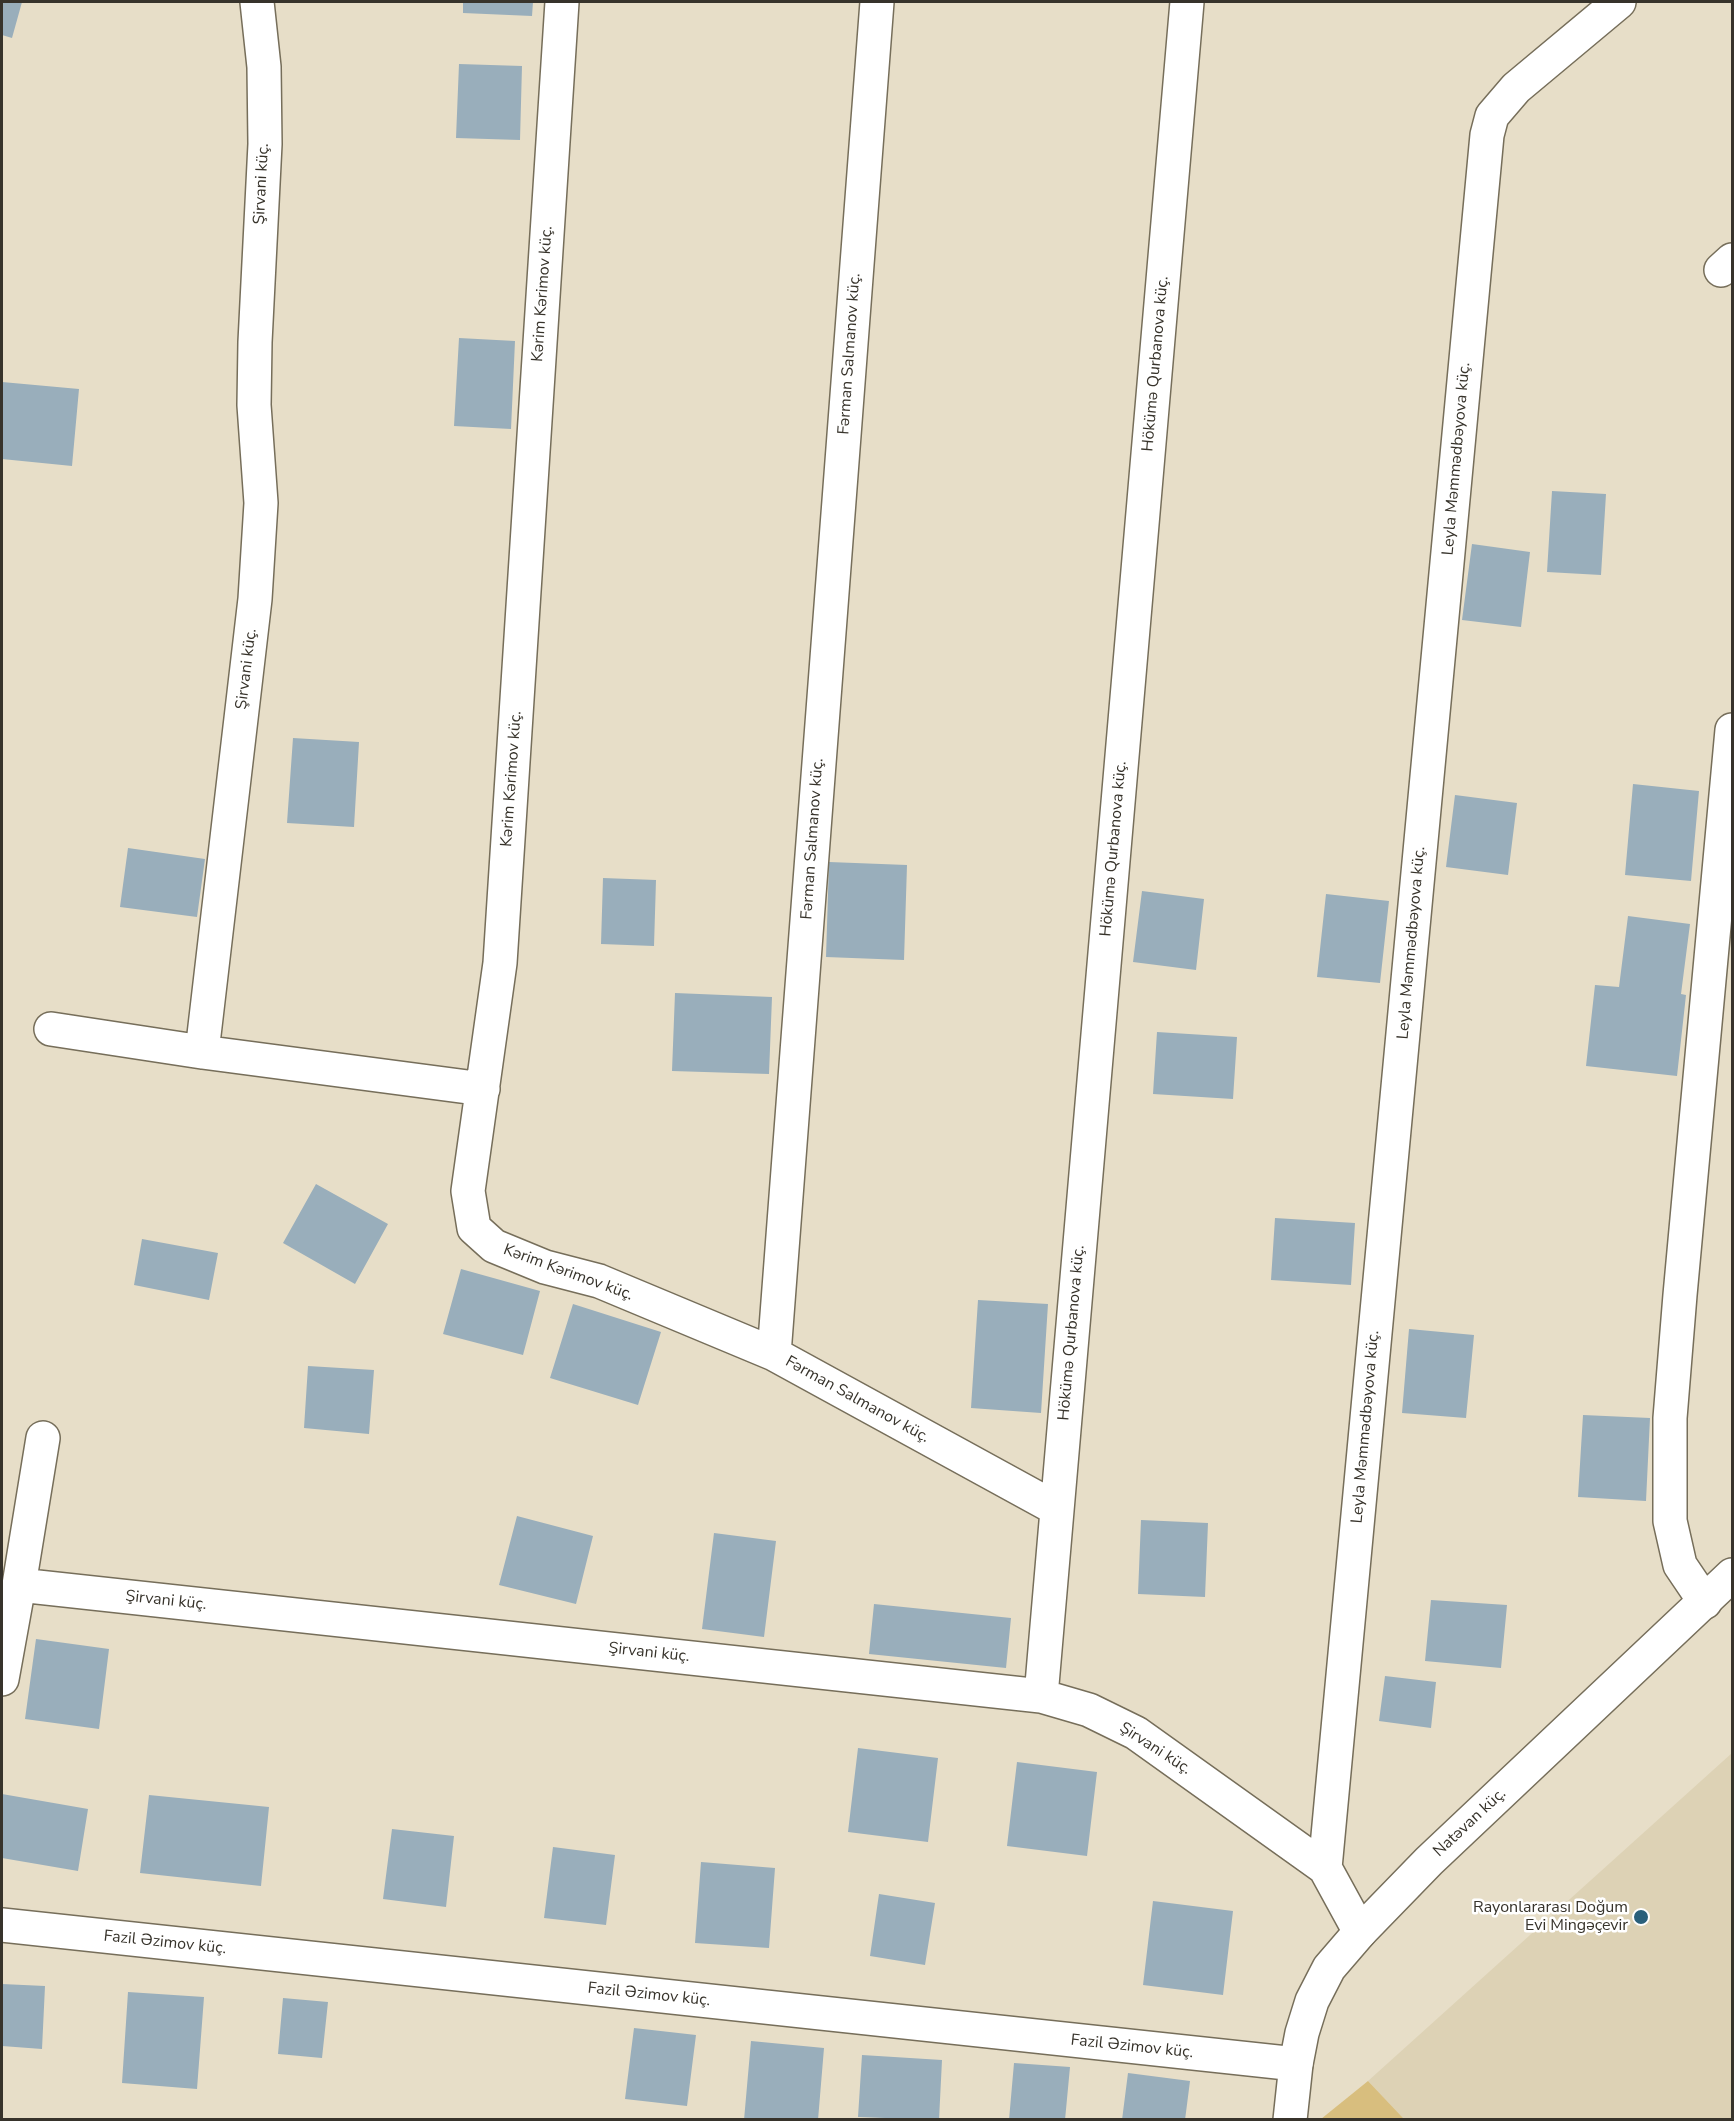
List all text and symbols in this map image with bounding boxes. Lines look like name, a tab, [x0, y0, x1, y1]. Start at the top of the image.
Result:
street label: Şirvani küç.	[250, 143, 274, 225]
street label: Kərim Kərimov küç.	[529, 225, 557, 363]
street label: Fərman Salmanov küç.	[835, 273, 865, 435]
street label: Hökümə Qurbanova küç.	[1139, 276, 1173, 452]
street label: Leyla Məmmədbəyova küç.	[1439, 362, 1475, 556]
street label: Şirvani küç.	[233, 627, 261, 711]
street label: Kərim Kərimov küç.	[498, 710, 526, 848]
street label: Fərman Salmanov küç.	[798, 758, 828, 920]
street label: Hökümə Qurbanova küç.	[1097, 761, 1131, 937]
street label: Leyla Məmmədbəyova küç.	[1394, 846, 1430, 1040]
street label: Kərim Kərimov küç.	[501, 1241, 635, 1305]
street label: Hökümə Qurbanova küç.	[1055, 1245, 1089, 1421]
street label: Leyla Məmmədbəyova küç.	[1348, 1330, 1384, 1524]
street label: Fərman Salmanov küç.	[782, 1352, 932, 1448]
street label: Şirvani küç.	[125, 1587, 207, 1615]
street label: Şirvani küç.	[608, 1639, 690, 1667]
street label: Şirvani küç.	[1116, 1719, 1194, 1779]
street label: Natəvan küç.	[1430, 1785, 1510, 1861]
place label: Rayonlararası Doğum Evi Mingəçevir	[1473, 1898, 1628, 1936]
marker: Rayonlararası Doğum Evi Mingəçevir	[1632, 1908, 1650, 1926]
street label: Fazil Əzimov küç.	[103, 1927, 227, 1959]
street label: Fazil Əzimov küç.	[587, 1979, 711, 2011]
street label: Fazil Əzimov küç.	[1070, 2031, 1194, 2063]

